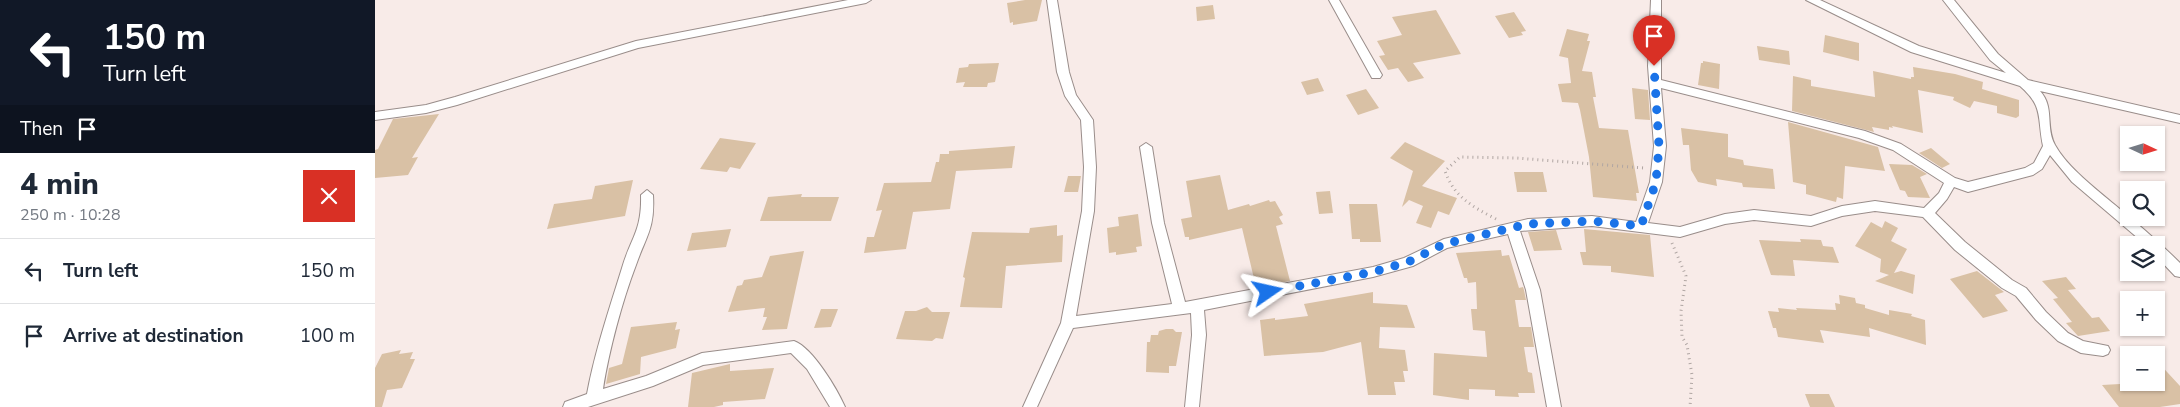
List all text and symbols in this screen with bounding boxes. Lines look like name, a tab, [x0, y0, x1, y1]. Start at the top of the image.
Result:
text: 150 m	[103, 14, 206, 61]
pin	[1633, 15, 1675, 66]
icon: left	[20, 20, 85, 85]
icon: arrive	[1640, 22, 1668, 50]
text: Turn left	[103, 59, 186, 89]
icon: arrive	[73, 115, 101, 143]
text: Then	[20, 116, 63, 142]
north arrow	[2120, 126, 2165, 171]
map controls	[2120, 126, 2165, 391]
text: 4 min	[20, 164, 99, 205]
button: close	[303, 170, 355, 222]
button: search	[2120, 181, 2165, 226]
text: 250 m · 10:28	[20, 204, 121, 226]
button: layers	[2120, 236, 2165, 281]
icon: left	[20, 257, 48, 285]
text: Turn left	[63, 258, 138, 284]
text: 150 m	[300, 258, 355, 284]
position arrow	[1241, 265, 1293, 317]
button: +	[2120, 291, 2165, 336]
icon: arrive	[20, 322, 48, 350]
text: Arrive at destination	[63, 323, 244, 349]
text: 100 m	[300, 323, 355, 349]
button: −	[2120, 346, 2165, 391]

